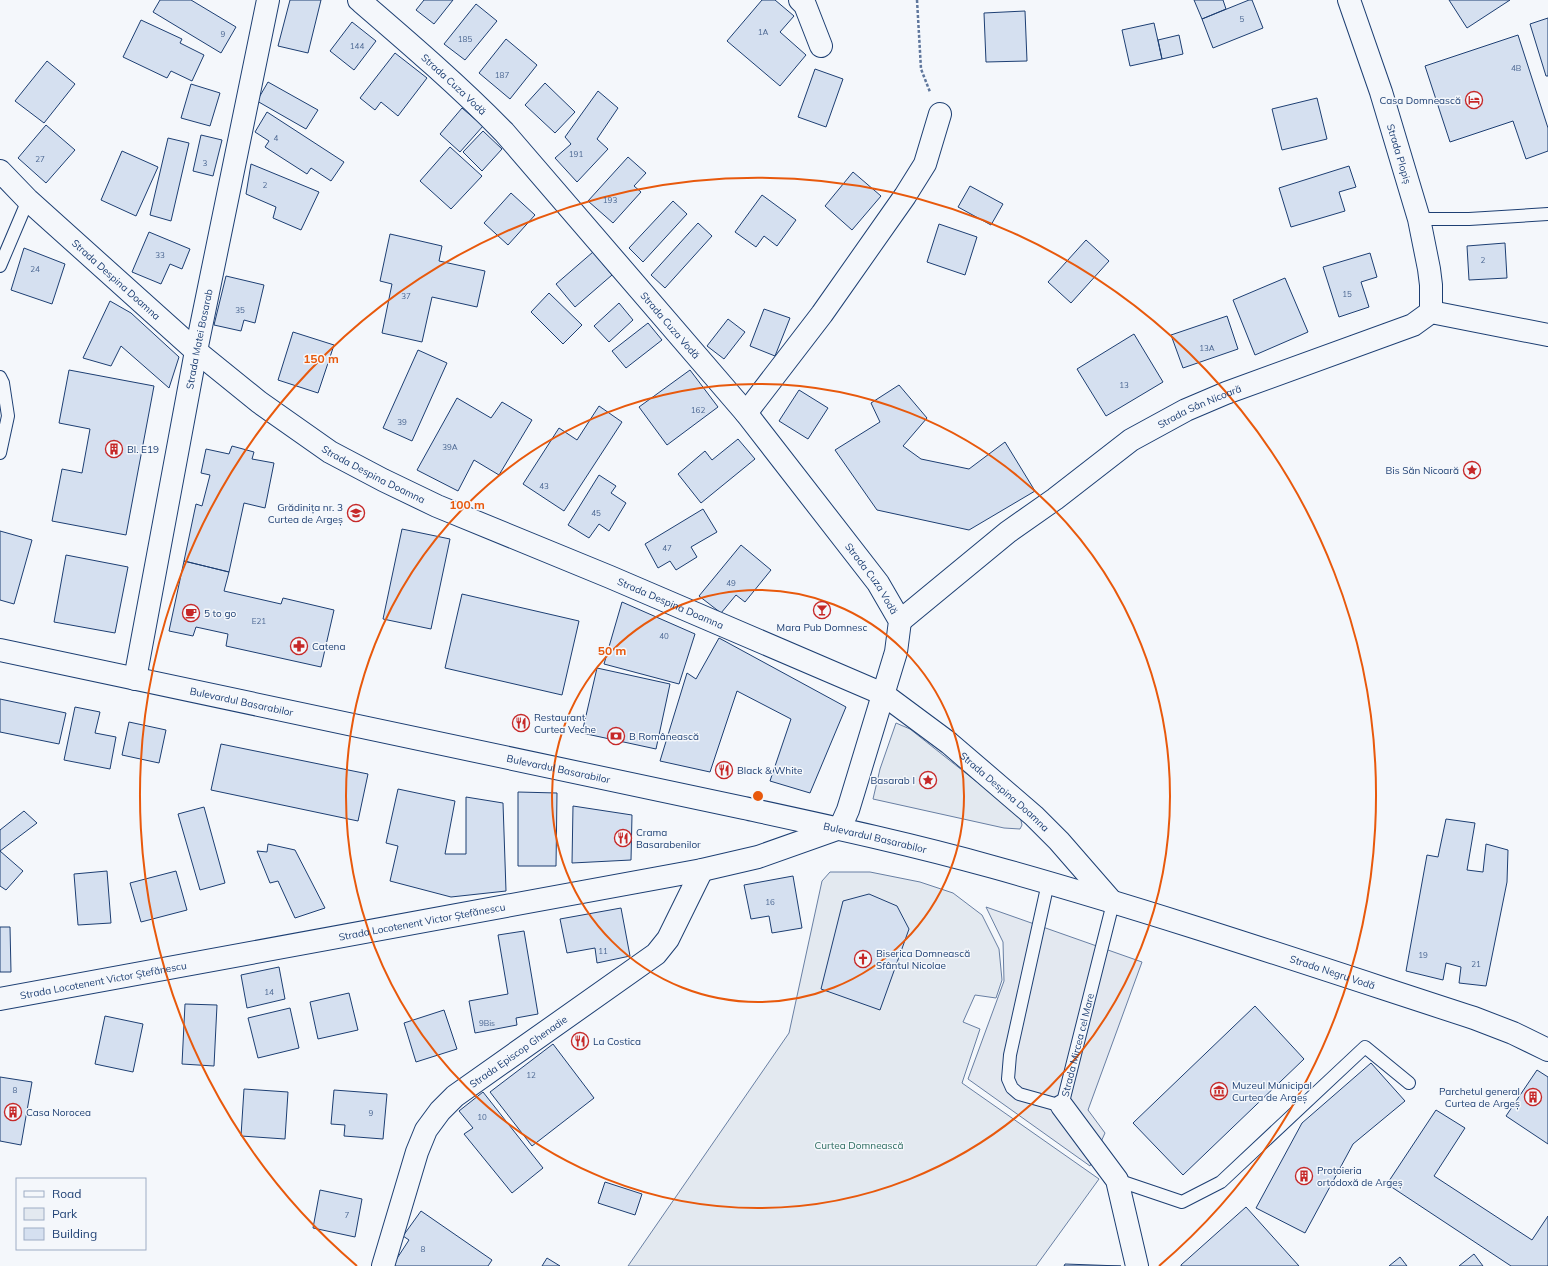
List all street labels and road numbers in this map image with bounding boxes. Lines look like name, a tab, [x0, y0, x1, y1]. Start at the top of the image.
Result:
street label: Strada Cuza Vodă	[419, 51, 489, 118]
street label: Strada Plopiș	[1384, 122, 1415, 185]
street label: Strada Despina Doamna	[69, 236, 163, 322]
street label: Strada Matei Basarab	[183, 288, 215, 390]
street label: Strada Cuza Vodă	[638, 289, 703, 361]
street label: Strada Sân Nicoară	[1155, 382, 1243, 431]
street label: Strada Despina Doamna	[319, 442, 428, 506]
street label: Strada Cuza Vodă	[843, 540, 901, 617]
street label: Strada Despina Doamna	[615, 574, 726, 632]
street label: Bulevardul Basarabilor	[189, 684, 295, 719]
street label: Strada Despina Doamna	[957, 749, 1052, 834]
street label: Bulevardul Basarabilor	[506, 751, 612, 786]
street label: Bulevardul Basarabilor	[822, 819, 928, 856]
street label: Strada Locotenent Victor Ștefănescu	[338, 900, 506, 943]
street label: Strada Negru Vodă	[1288, 952, 1377, 992]
street label: Strada Locotenent Victor Ștefănescu	[19, 958, 188, 1002]
street label: Strada Mircea cel Mare	[1058, 992, 1097, 1098]
street label: Strada Episcop Ghenadie	[467, 1012, 570, 1090]

